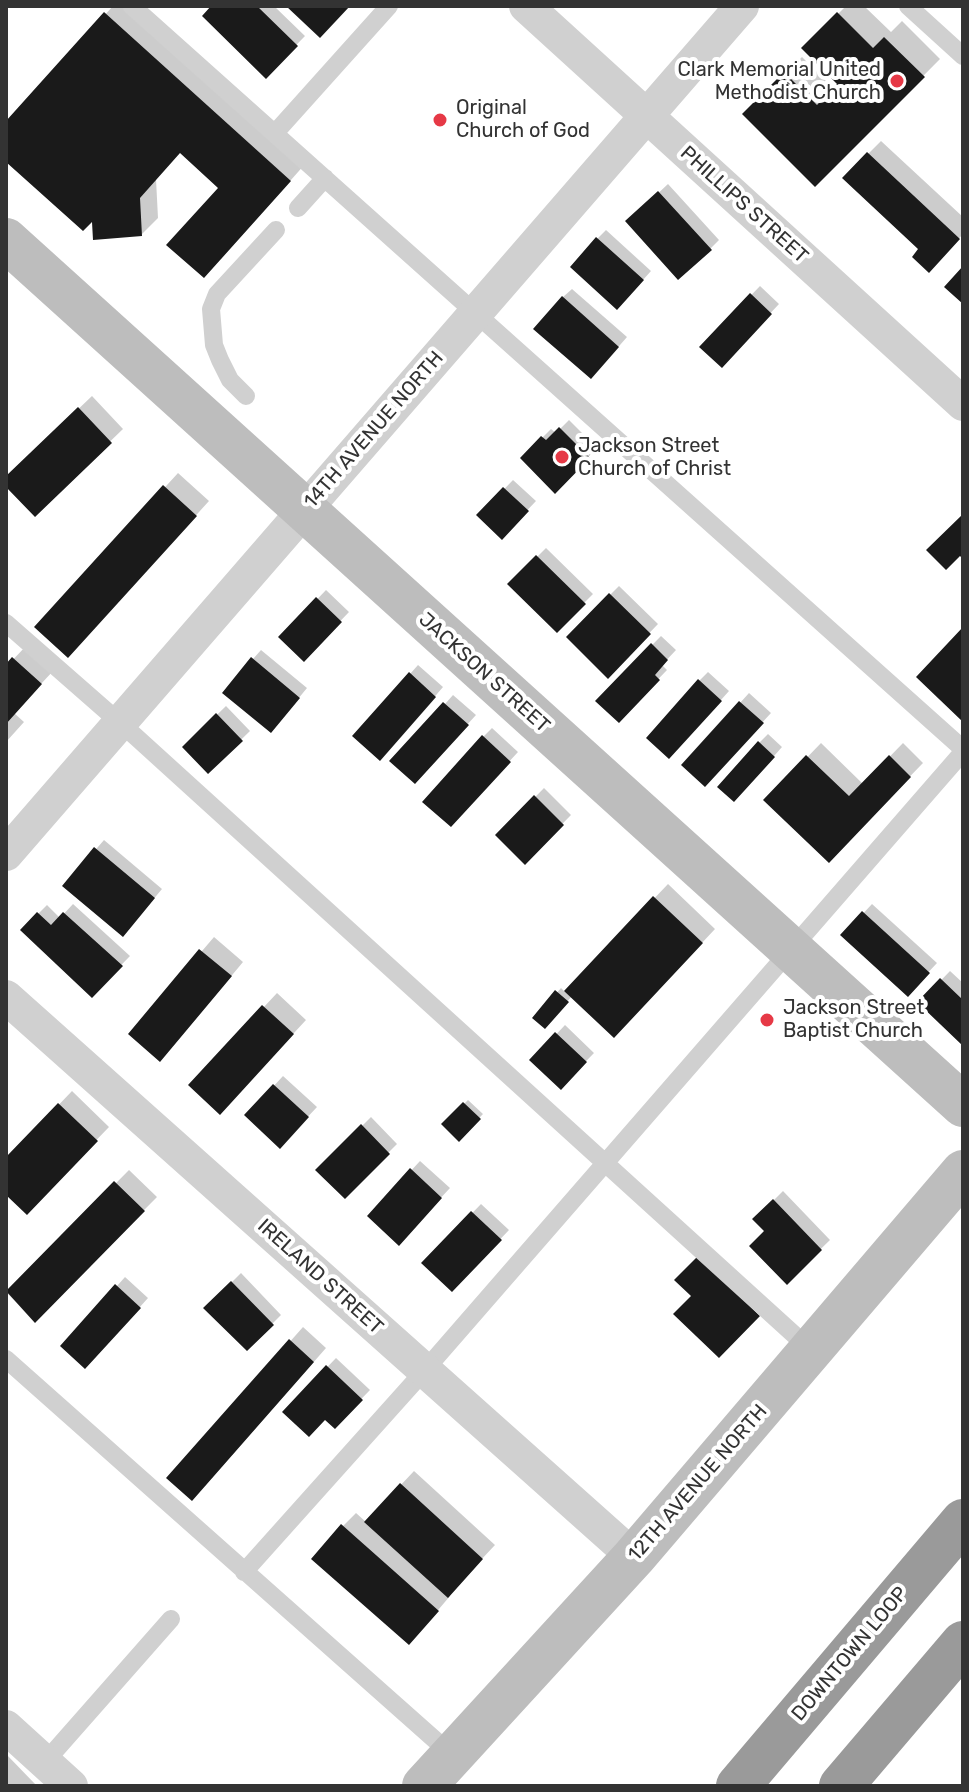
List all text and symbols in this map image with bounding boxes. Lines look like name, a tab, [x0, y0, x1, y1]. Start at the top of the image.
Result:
place label: Clark Memorial United Methodist Church	[677, 58, 881, 105]
marker: Clark Memorial United Methodist Church	[888, 72, 906, 90]
place label: Original Church of God	[456, 96, 590, 143]
marker: Original Church of God	[431, 111, 449, 129]
street label: PHILLIPS STREET	[675, 141, 813, 269]
street label: 14TH AVENUE NORTH	[299, 347, 449, 513]
place label: Jackson Street Church of Christ	[578, 434, 731, 481]
marker: Jackson Street Church of Christ	[553, 448, 571, 466]
street label: JACKSON STREET	[413, 608, 555, 738]
place label: Jackson Street Baptist Church	[783, 996, 924, 1043]
marker: Jackson Street Baptist Church	[758, 1011, 776, 1029]
street label: IRELAND STREET	[252, 1214, 388, 1340]
street label: 12TH AVENUE NORTH	[623, 1400, 773, 1566]
street label: DOWNTOWN LOOP	[787, 1582, 913, 1726]

